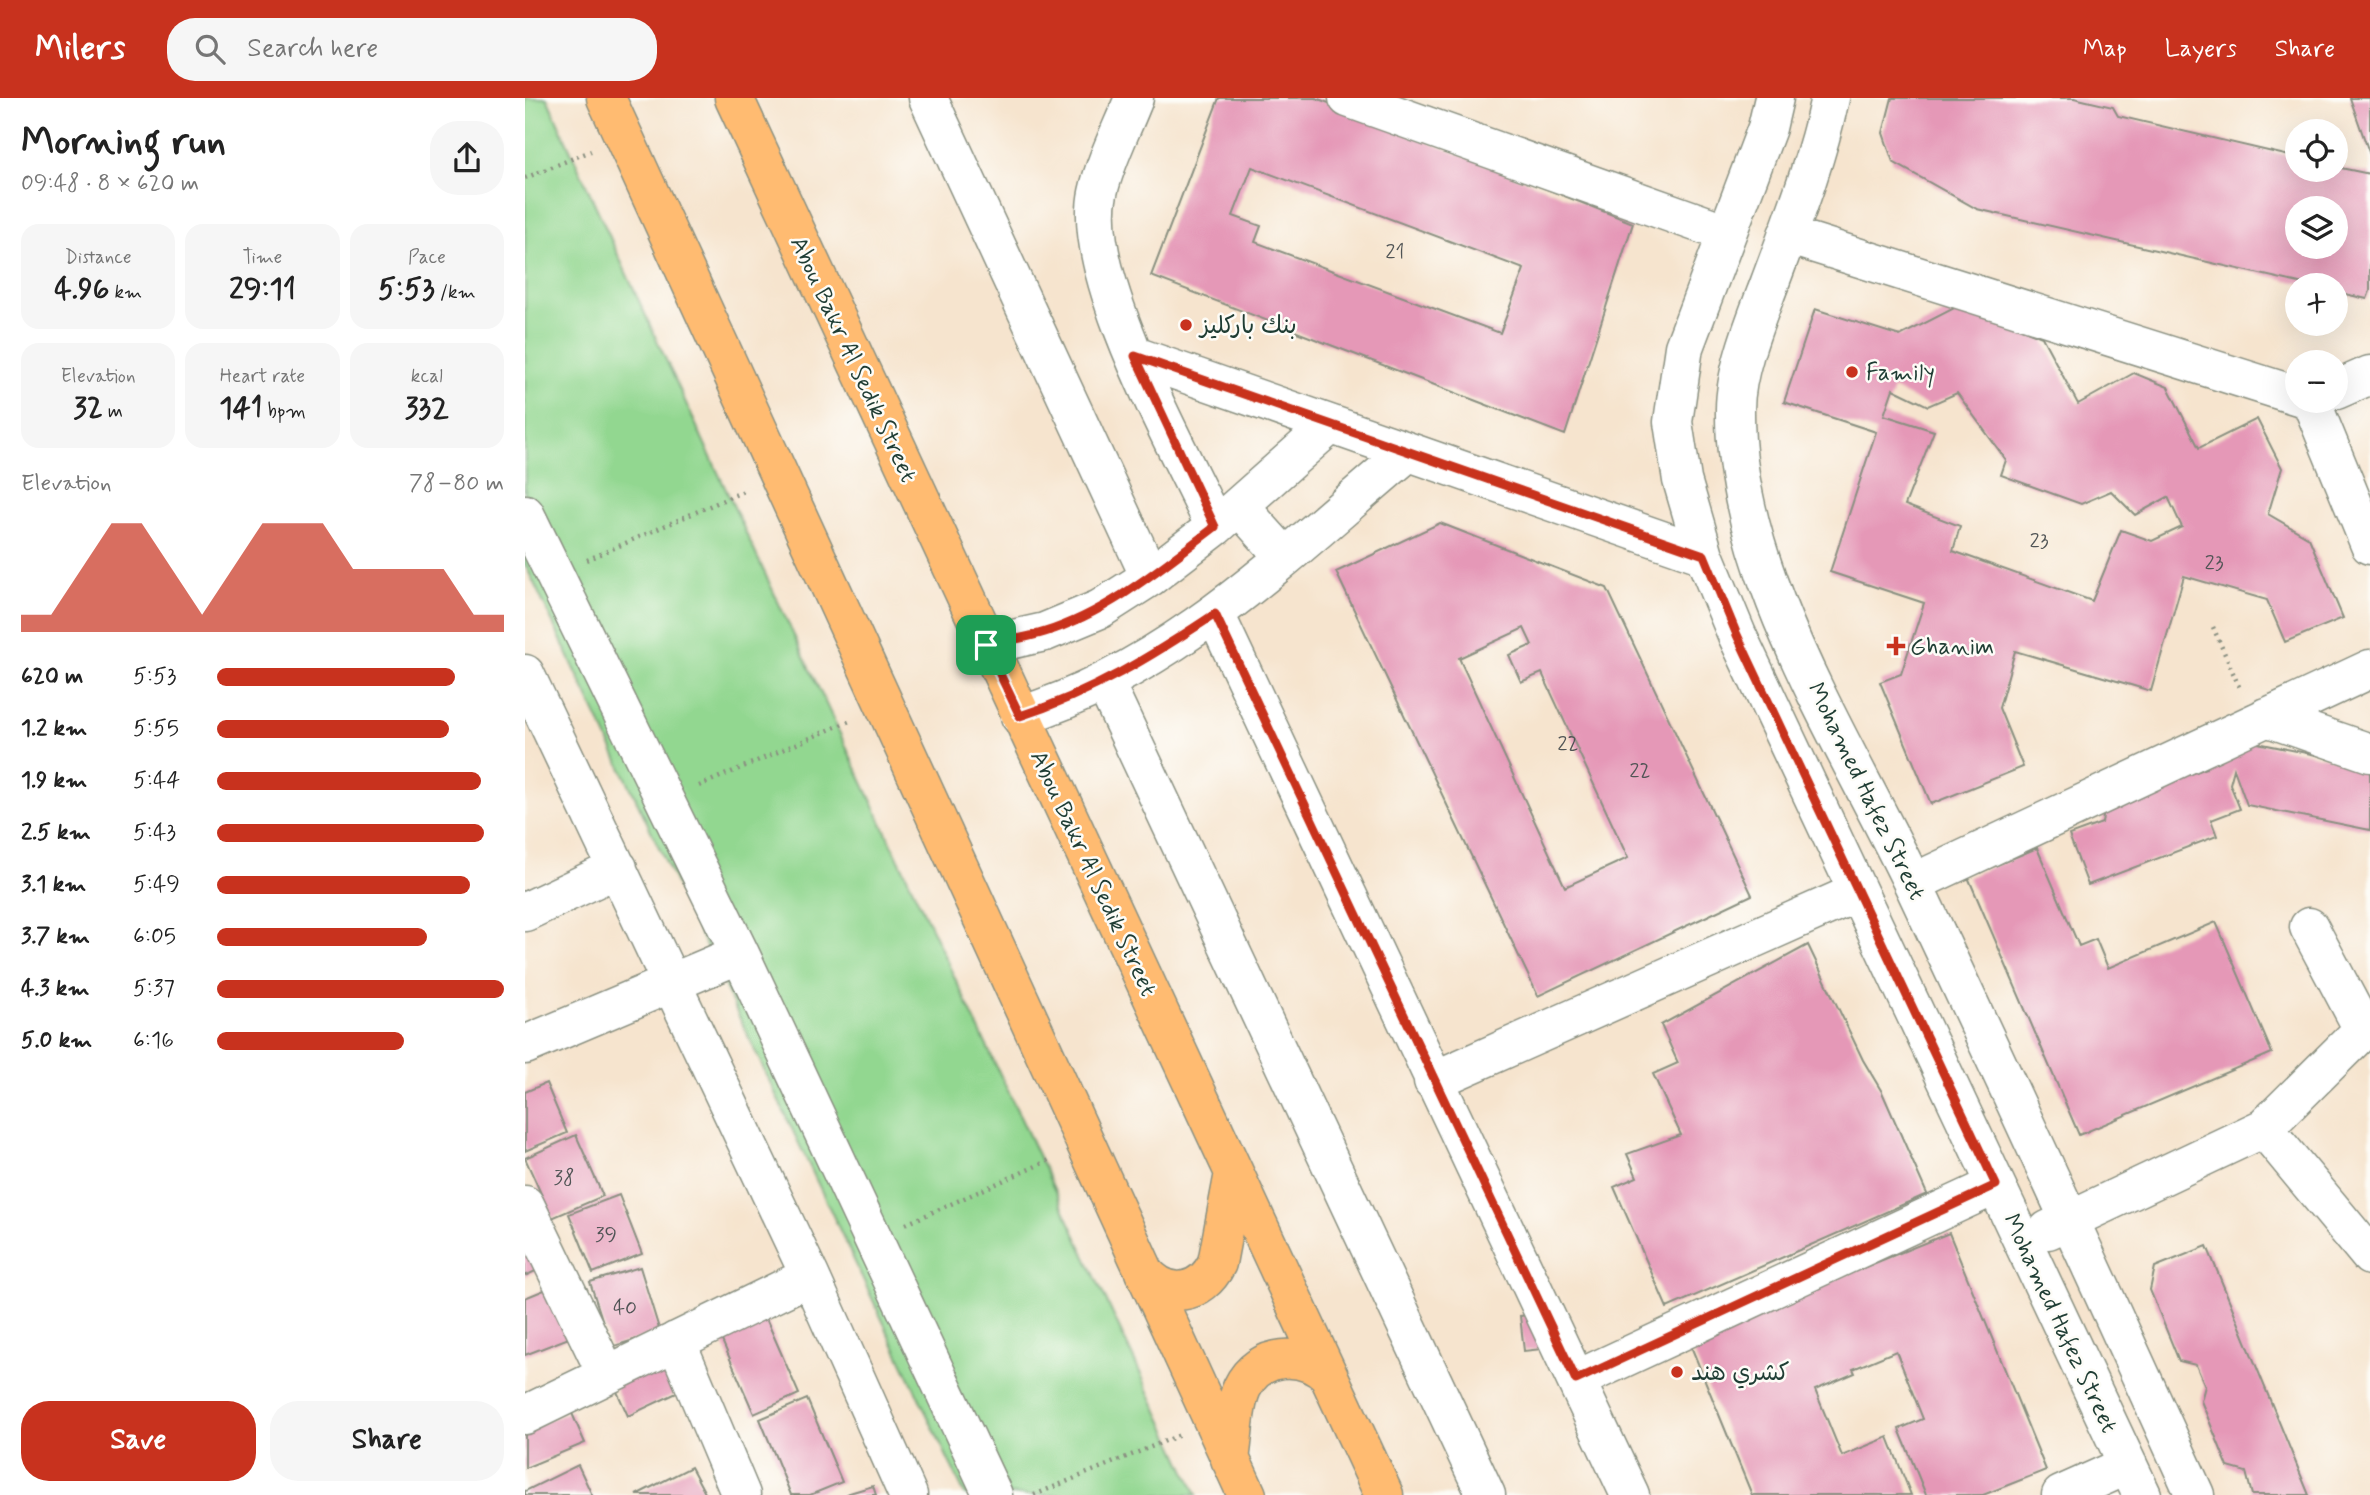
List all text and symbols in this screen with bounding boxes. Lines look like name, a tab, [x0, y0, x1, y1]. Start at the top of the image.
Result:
search box	[167, 18, 657, 81]
text: Milers	[35, 27, 125, 71]
icon: search	[191, 30, 229, 68]
text: Search here	[247, 32, 378, 66]
text: Map	[2083, 34, 2127, 65]
text: Layers	[2165, 34, 2237, 65]
text: Share	[2275, 34, 2335, 65]
text: Morning run	[21, 118, 226, 167]
map controls	[2285, 119, 2348, 413]
button: locate	[2285, 119, 2348, 182]
button: share	[430, 121, 504, 195]
text: 09:48 · 8 × 620 m	[21, 169, 199, 199]
button: layers	[2285, 196, 2348, 259]
street label: Abou Bakr Al Sedik Street	[782, 232, 923, 488]
house number: 21	[1385, 238, 1405, 266]
text: Distance	[65, 245, 132, 270]
text: Time	[243, 245, 282, 270]
text: Pace	[408, 245, 446, 270]
text: 4.96	[54, 270, 109, 309]
text: 29:11	[229, 270, 296, 309]
text: 5:53	[378, 270, 435, 309]
button: +	[2285, 273, 2348, 336]
text: km	[109, 280, 142, 305]
text: /km	[435, 280, 476, 305]
place label: بنك باركليز	[1198, 311, 1297, 342]
marker: بنك باركليز	[1178, 317, 1194, 333]
button: −	[2285, 350, 2348, 413]
place label: Family	[1866, 358, 1935, 389]
text: Elevation	[61, 364, 136, 389]
text: Heart rate	[220, 364, 305, 389]
text: kcal	[411, 364, 443, 389]
marker: Family	[1844, 364, 1860, 380]
text: 32	[73, 389, 103, 428]
text: 141	[219, 389, 262, 428]
text: 332	[405, 389, 449, 428]
text: m	[103, 399, 123, 424]
text: bpm	[262, 399, 306, 424]
text: Elevation	[21, 469, 112, 499]
text: 78–80 m	[409, 469, 504, 499]
house number: 23	[2029, 527, 2049, 555]
house number: 23	[2204, 549, 2224, 577]
pin	[956, 615, 1016, 675]
icon: arrive	[967, 626, 1005, 664]
place label: Ghanim	[1910, 632, 1994, 663]
marker: Ghanim	[1888, 638, 1904, 654]
text: 620 m	[21, 662, 83, 692]
text: 5:53	[133, 662, 176, 692]
street label: Mohamed Hafez Street	[1799, 678, 1932, 906]
text: 1.2 km	[21, 714, 87, 744]
text: 5:55	[133, 714, 179, 744]
house number: 22	[1557, 730, 1579, 758]
street label: Abou Bakr Al Sedik Street	[1022, 746, 1163, 1002]
house number: 22	[1629, 757, 1651, 785]
text: 1.9 km	[21, 766, 87, 796]
text: 5:44	[133, 766, 180, 796]
text: 2.5 km	[21, 818, 91, 848]
text: 5:43	[133, 818, 176, 848]
text: 3.1 km	[21, 870, 86, 900]
text: 5:49	[133, 870, 180, 900]
text: 3.7 km	[21, 922, 90, 952]
text: 6:05	[133, 922, 176, 952]
text: 4.3 km	[21, 974, 89, 1004]
text: 5:37	[133, 974, 175, 1004]
text: 5.0 km	[21, 1026, 92, 1056]
text: 6:16	[133, 1026, 174, 1056]
house number: 38	[554, 1164, 575, 1192]
street label: Mohamed Hafez Street	[1995, 1209, 2124, 1438]
house number: 39	[595, 1221, 617, 1249]
house number: 40	[613, 1294, 637, 1322]
place label: كشري هند	[1691, 1358, 1789, 1389]
marker: كشري هند	[1669, 1364, 1685, 1380]
button: Save	[21, 1401, 256, 1481]
button: Share	[270, 1401, 504, 1481]

